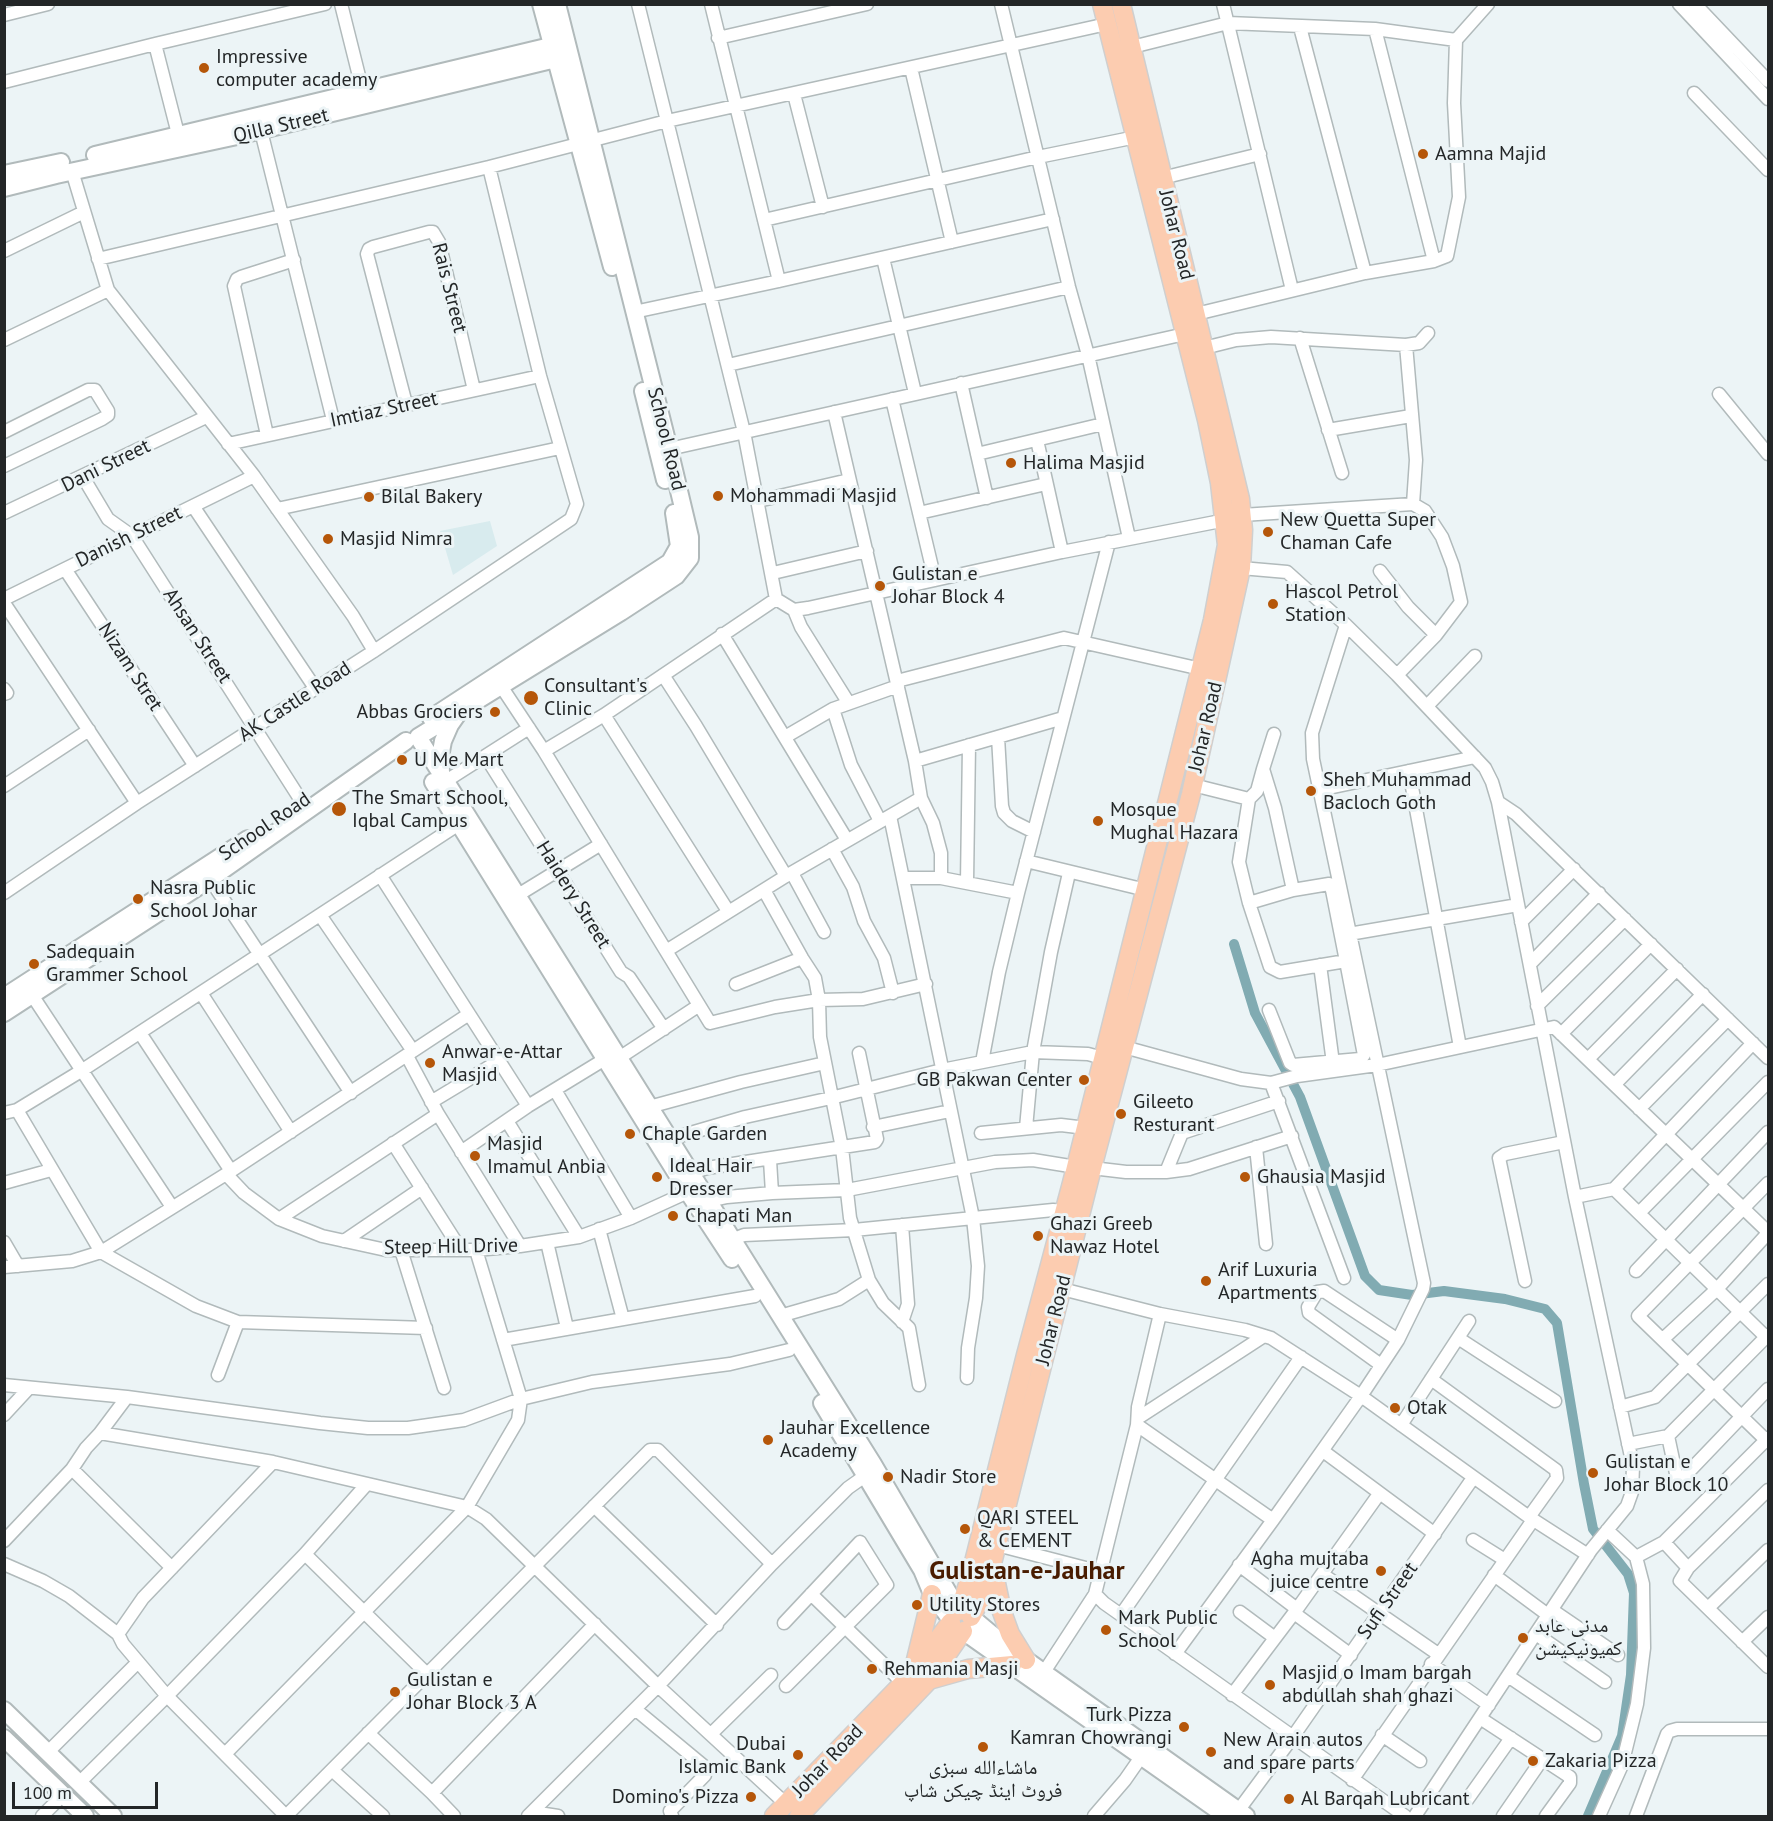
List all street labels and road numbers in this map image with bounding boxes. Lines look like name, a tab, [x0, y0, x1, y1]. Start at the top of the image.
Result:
street label: Qilla Street	[231, 103, 331, 149]
street label: Johar Road	[1153, 188, 1199, 282]
street label: Rais Street	[426, 241, 472, 335]
street label: School Road	[642, 385, 690, 493]
street label: Imtiaz Street	[328, 387, 440, 433]
street label: Dani Street	[58, 434, 154, 498]
street label: Danish Street	[72, 501, 186, 573]
street label: Ahsan Street	[157, 584, 237, 688]
street label: Nizam Stret	[93, 618, 167, 716]
street label: AK Castle Road	[234, 657, 356, 747]
street label: Johar Road	[1184, 680, 1228, 774]
street label: School Road	[215, 788, 315, 866]
street label: Haidery Street	[530, 837, 616, 953]
street label: Steep Hill Drive	[384, 1234, 518, 1260]
street label: Johar Road	[1031, 1273, 1077, 1367]
street label: Sufi Street	[1353, 1558, 1423, 1644]
street label: Johar Road	[787, 1720, 869, 1802]

